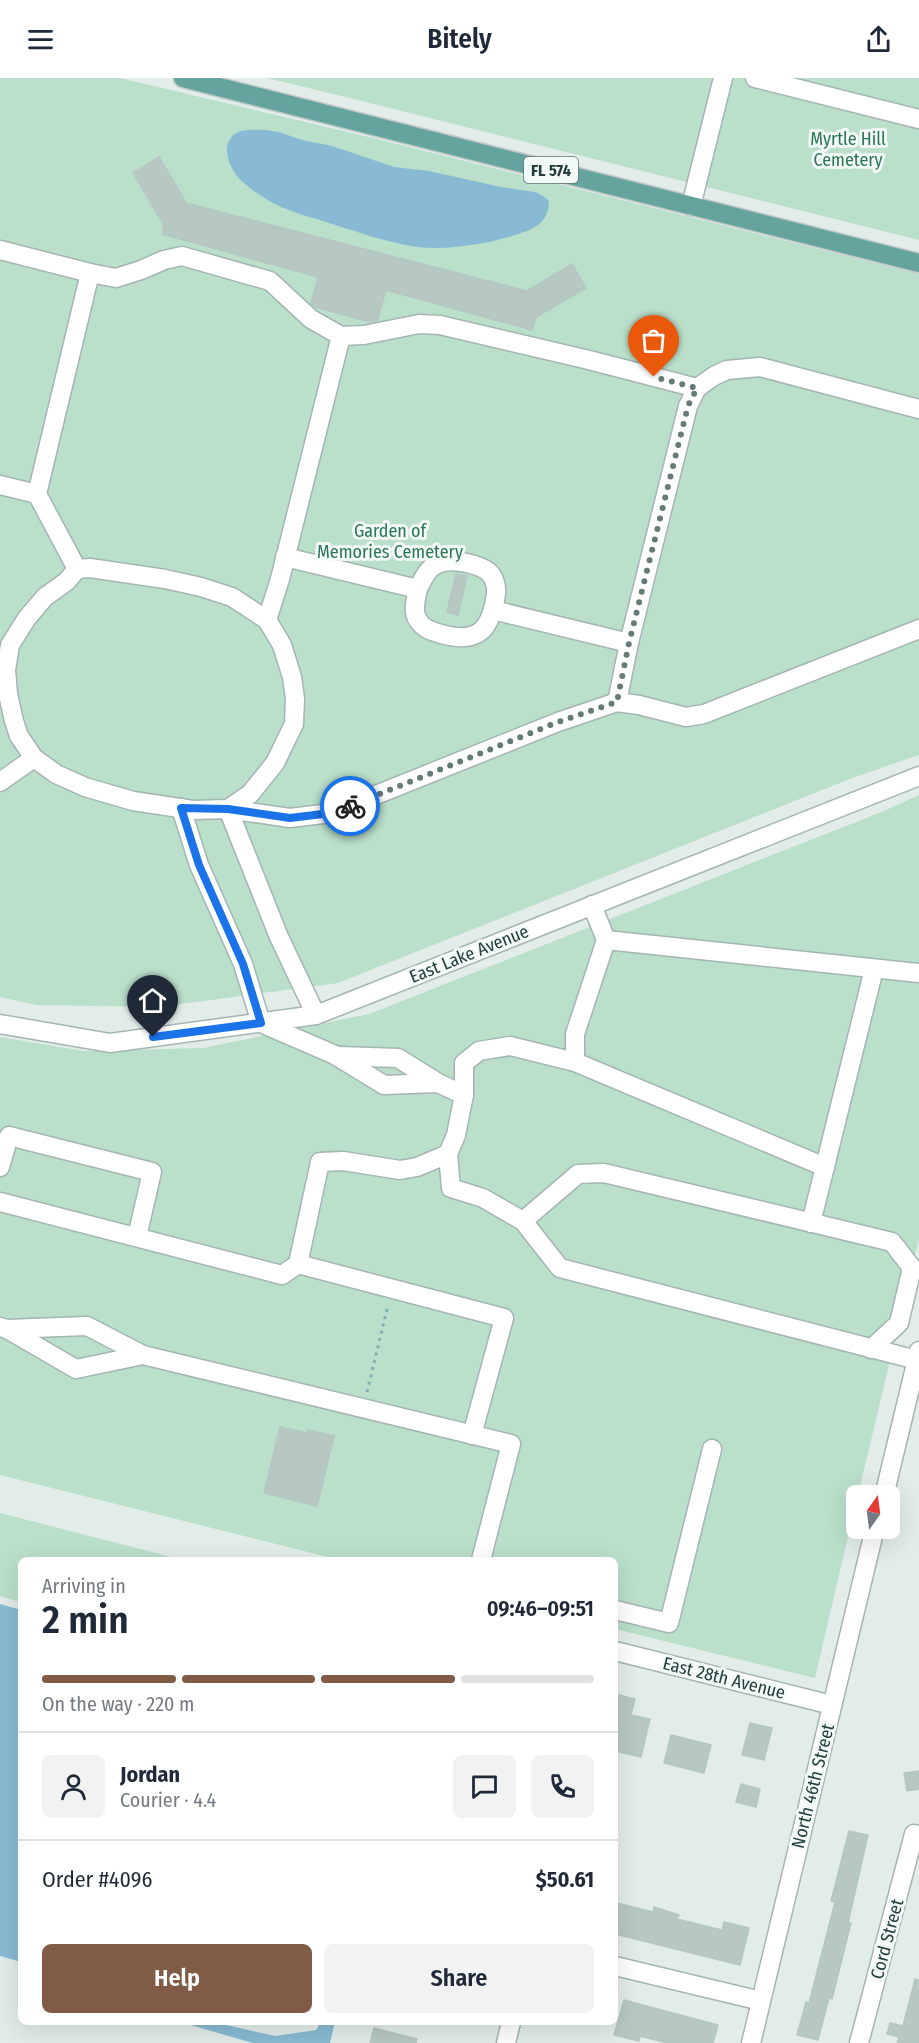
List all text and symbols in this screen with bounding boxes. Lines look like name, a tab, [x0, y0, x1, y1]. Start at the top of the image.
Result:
icon: menu	[24, 23, 57, 56]
text: Bitely	[427, 23, 492, 55]
icon: share	[862, 23, 895, 56]
park label: Myrtle Hill Cemetery	[810, 128, 886, 171]
road number: FL 574	[524, 157, 578, 183]
pin	[628, 315, 679, 377]
icon: bag	[637, 324, 670, 357]
park label: Garden of Memories Cemetery	[317, 520, 463, 563]
courier	[320, 776, 380, 836]
icon: bike	[334, 790, 367, 823]
street label: East Lake Avenue	[406, 920, 532, 988]
pin	[127, 975, 178, 1037]
icon: home	[136, 984, 169, 1017]
north arrow	[846, 1485, 900, 1539]
map controls	[846, 1485, 900, 1539]
text: Arriving in	[42, 1574, 126, 1598]
text: 09:46–09:51	[487, 1595, 594, 1622]
text: 2 min	[42, 1597, 129, 1643]
street label: East 28th Avenue	[661, 1652, 788, 1704]
text: On the way · 220 m	[42, 1692, 195, 1716]
street label: North 46th Street	[787, 1721, 839, 1851]
button: person	[42, 1755, 105, 1818]
button: chat	[453, 1755, 516, 1818]
button: phone	[531, 1755, 594, 1818]
text: Jordan	[120, 1761, 180, 1788]
text: Courier · 4.4	[120, 1788, 216, 1812]
text: Order #4096	[42, 1866, 152, 1893]
text: $50.61	[536, 1866, 594, 1893]
street label: Cord Street	[866, 1896, 908, 1982]
button: Help	[42, 1944, 312, 2013]
button: Share	[324, 1944, 594, 2013]

